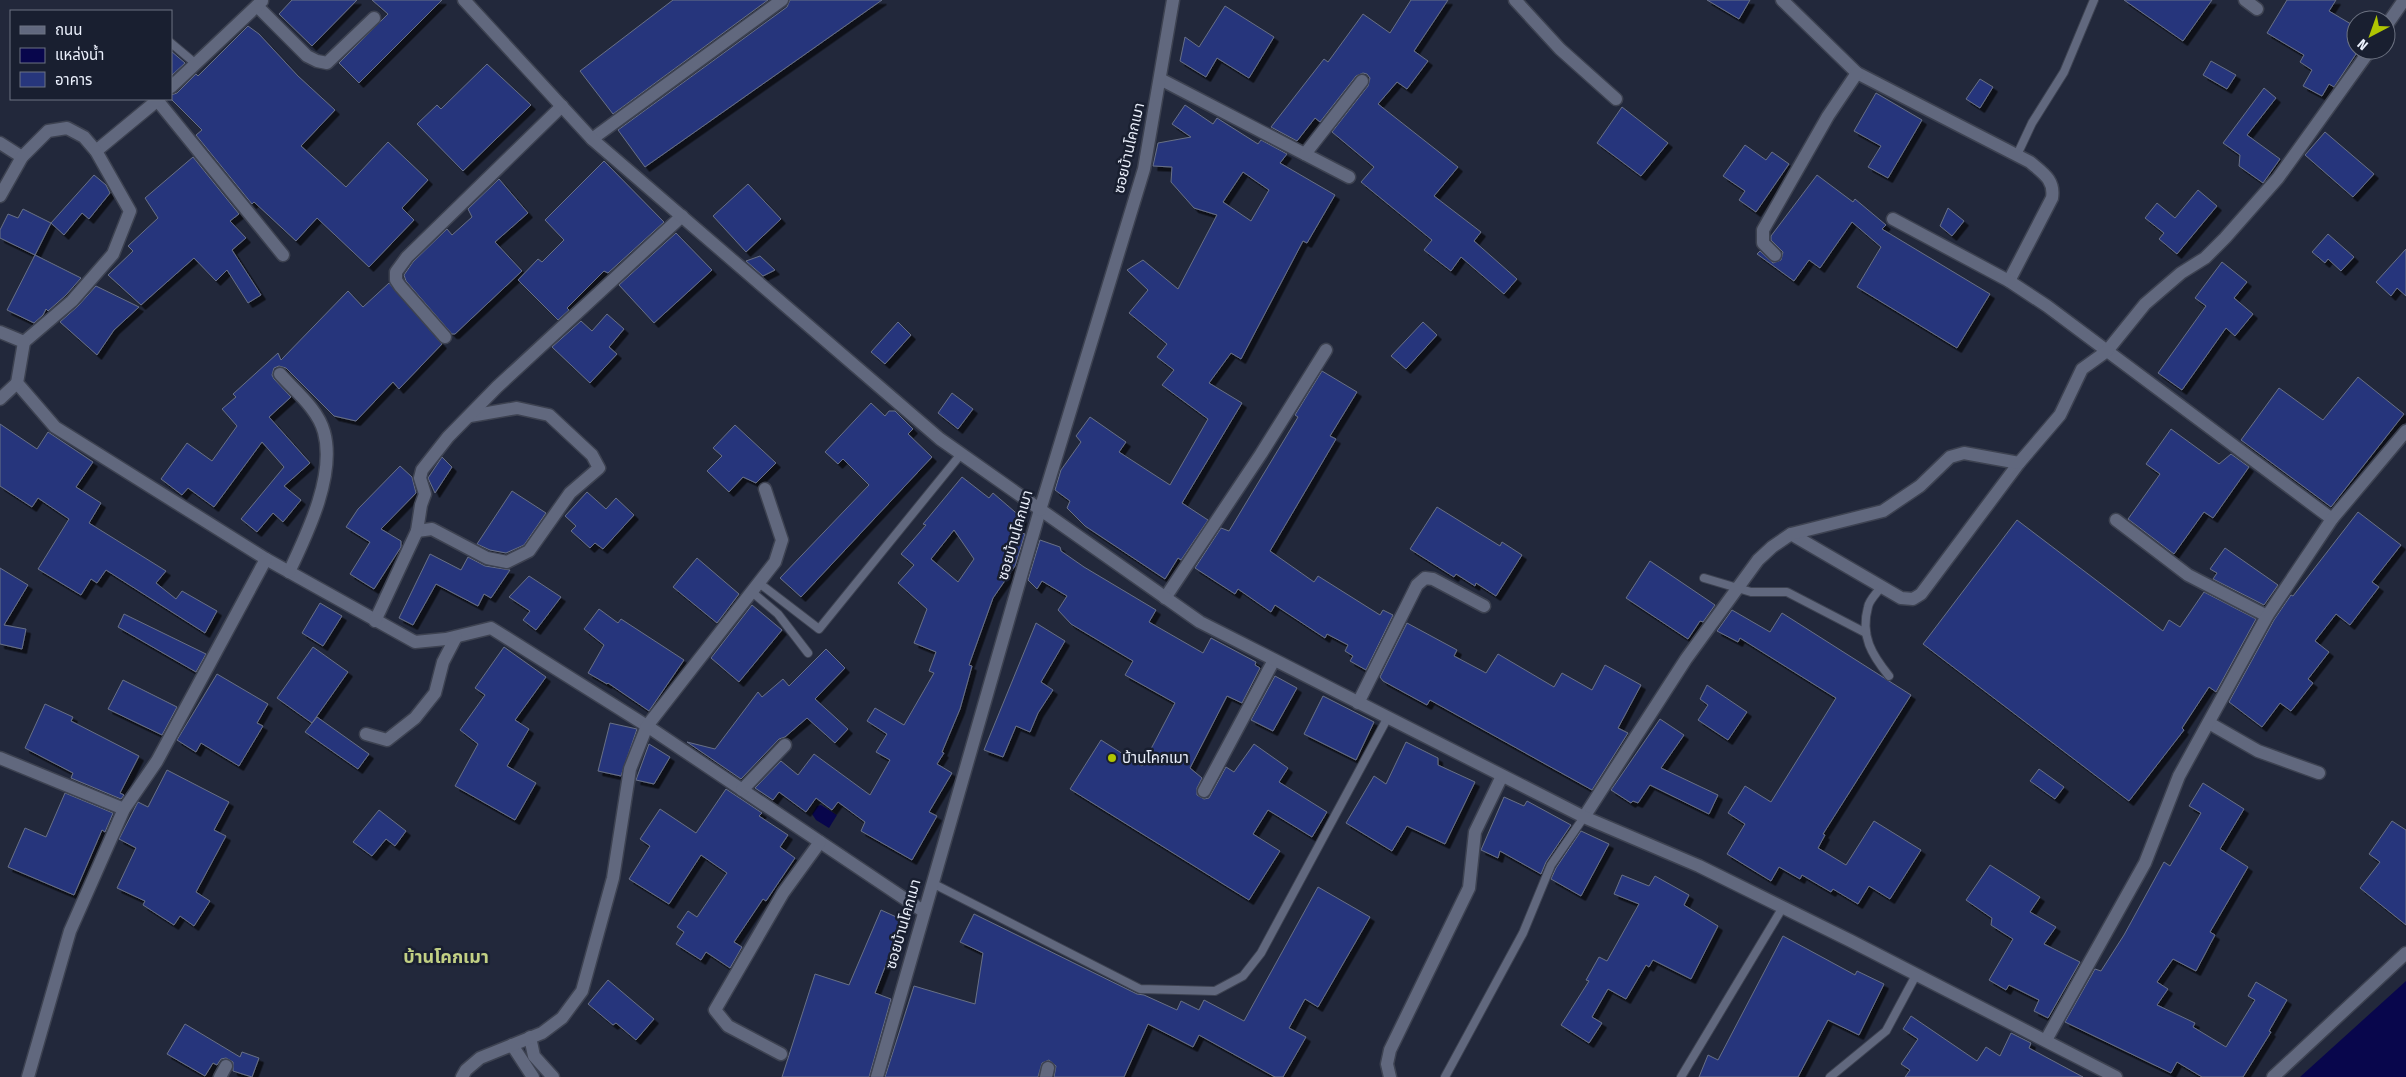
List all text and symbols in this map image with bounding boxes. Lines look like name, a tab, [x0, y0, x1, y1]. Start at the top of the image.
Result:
legend	[10, 10, 172, 100]
north arrow	[2346, 10, 2396, 60]
text: ถนน	[55, 21, 82, 39]
text: N	[2354, 35, 2372, 54]
text: แหล่งน้ำ	[55, 44, 104, 64]
text: อาคาร	[55, 71, 92, 89]
street label: ซอยบ้านโคกเมา	[1110, 101, 1148, 195]
street label: ซอยบ้านโคกเมา	[994, 488, 1036, 582]
place label: บ้านโคกเมา	[1122, 749, 1189, 767]
marker: บ้านโคกเมา	[1106, 752, 1118, 764]
street label: ซอยบ้านโคกเมา	[882, 877, 924, 971]
district label: บ้านโคกเมา	[403, 946, 489, 968]

